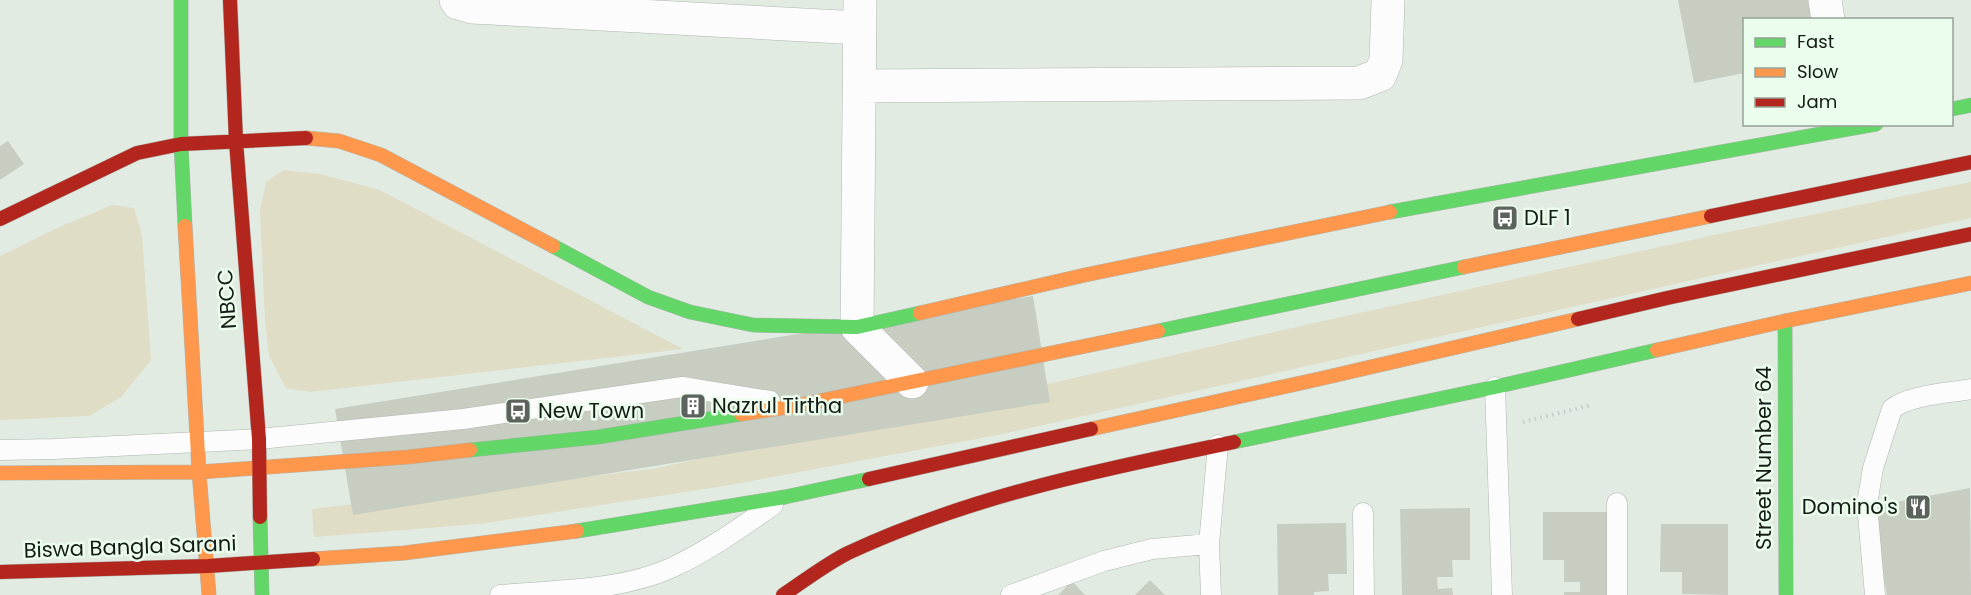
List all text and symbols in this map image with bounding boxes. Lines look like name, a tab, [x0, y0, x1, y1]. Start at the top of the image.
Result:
legend	[1743, 18, 1953, 126]
text: Fast	[1797, 29, 1834, 54]
text: Slow	[1797, 59, 1839, 84]
text: Jam	[1797, 89, 1837, 114]
bus stop icon: DLF 1	[1490, 203, 1520, 233]
place label: DLF 1	[1524, 203, 1571, 232]
street label: NBCC	[210, 268, 243, 330]
street label: Street Number 64	[1749, 366, 1778, 550]
building icon: Nazrul Tirtha	[678, 391, 708, 421]
place label: Nazrul Tirtha	[712, 391, 842, 420]
bus stop icon: New Town	[503, 396, 533, 426]
place label: New Town	[538, 396, 644, 425]
place label: Domino's	[1802, 492, 1898, 521]
restaurant icon: Domino's	[1903, 492, 1933, 522]
street label: Biswa Bangla Sarani	[23, 528, 237, 565]

